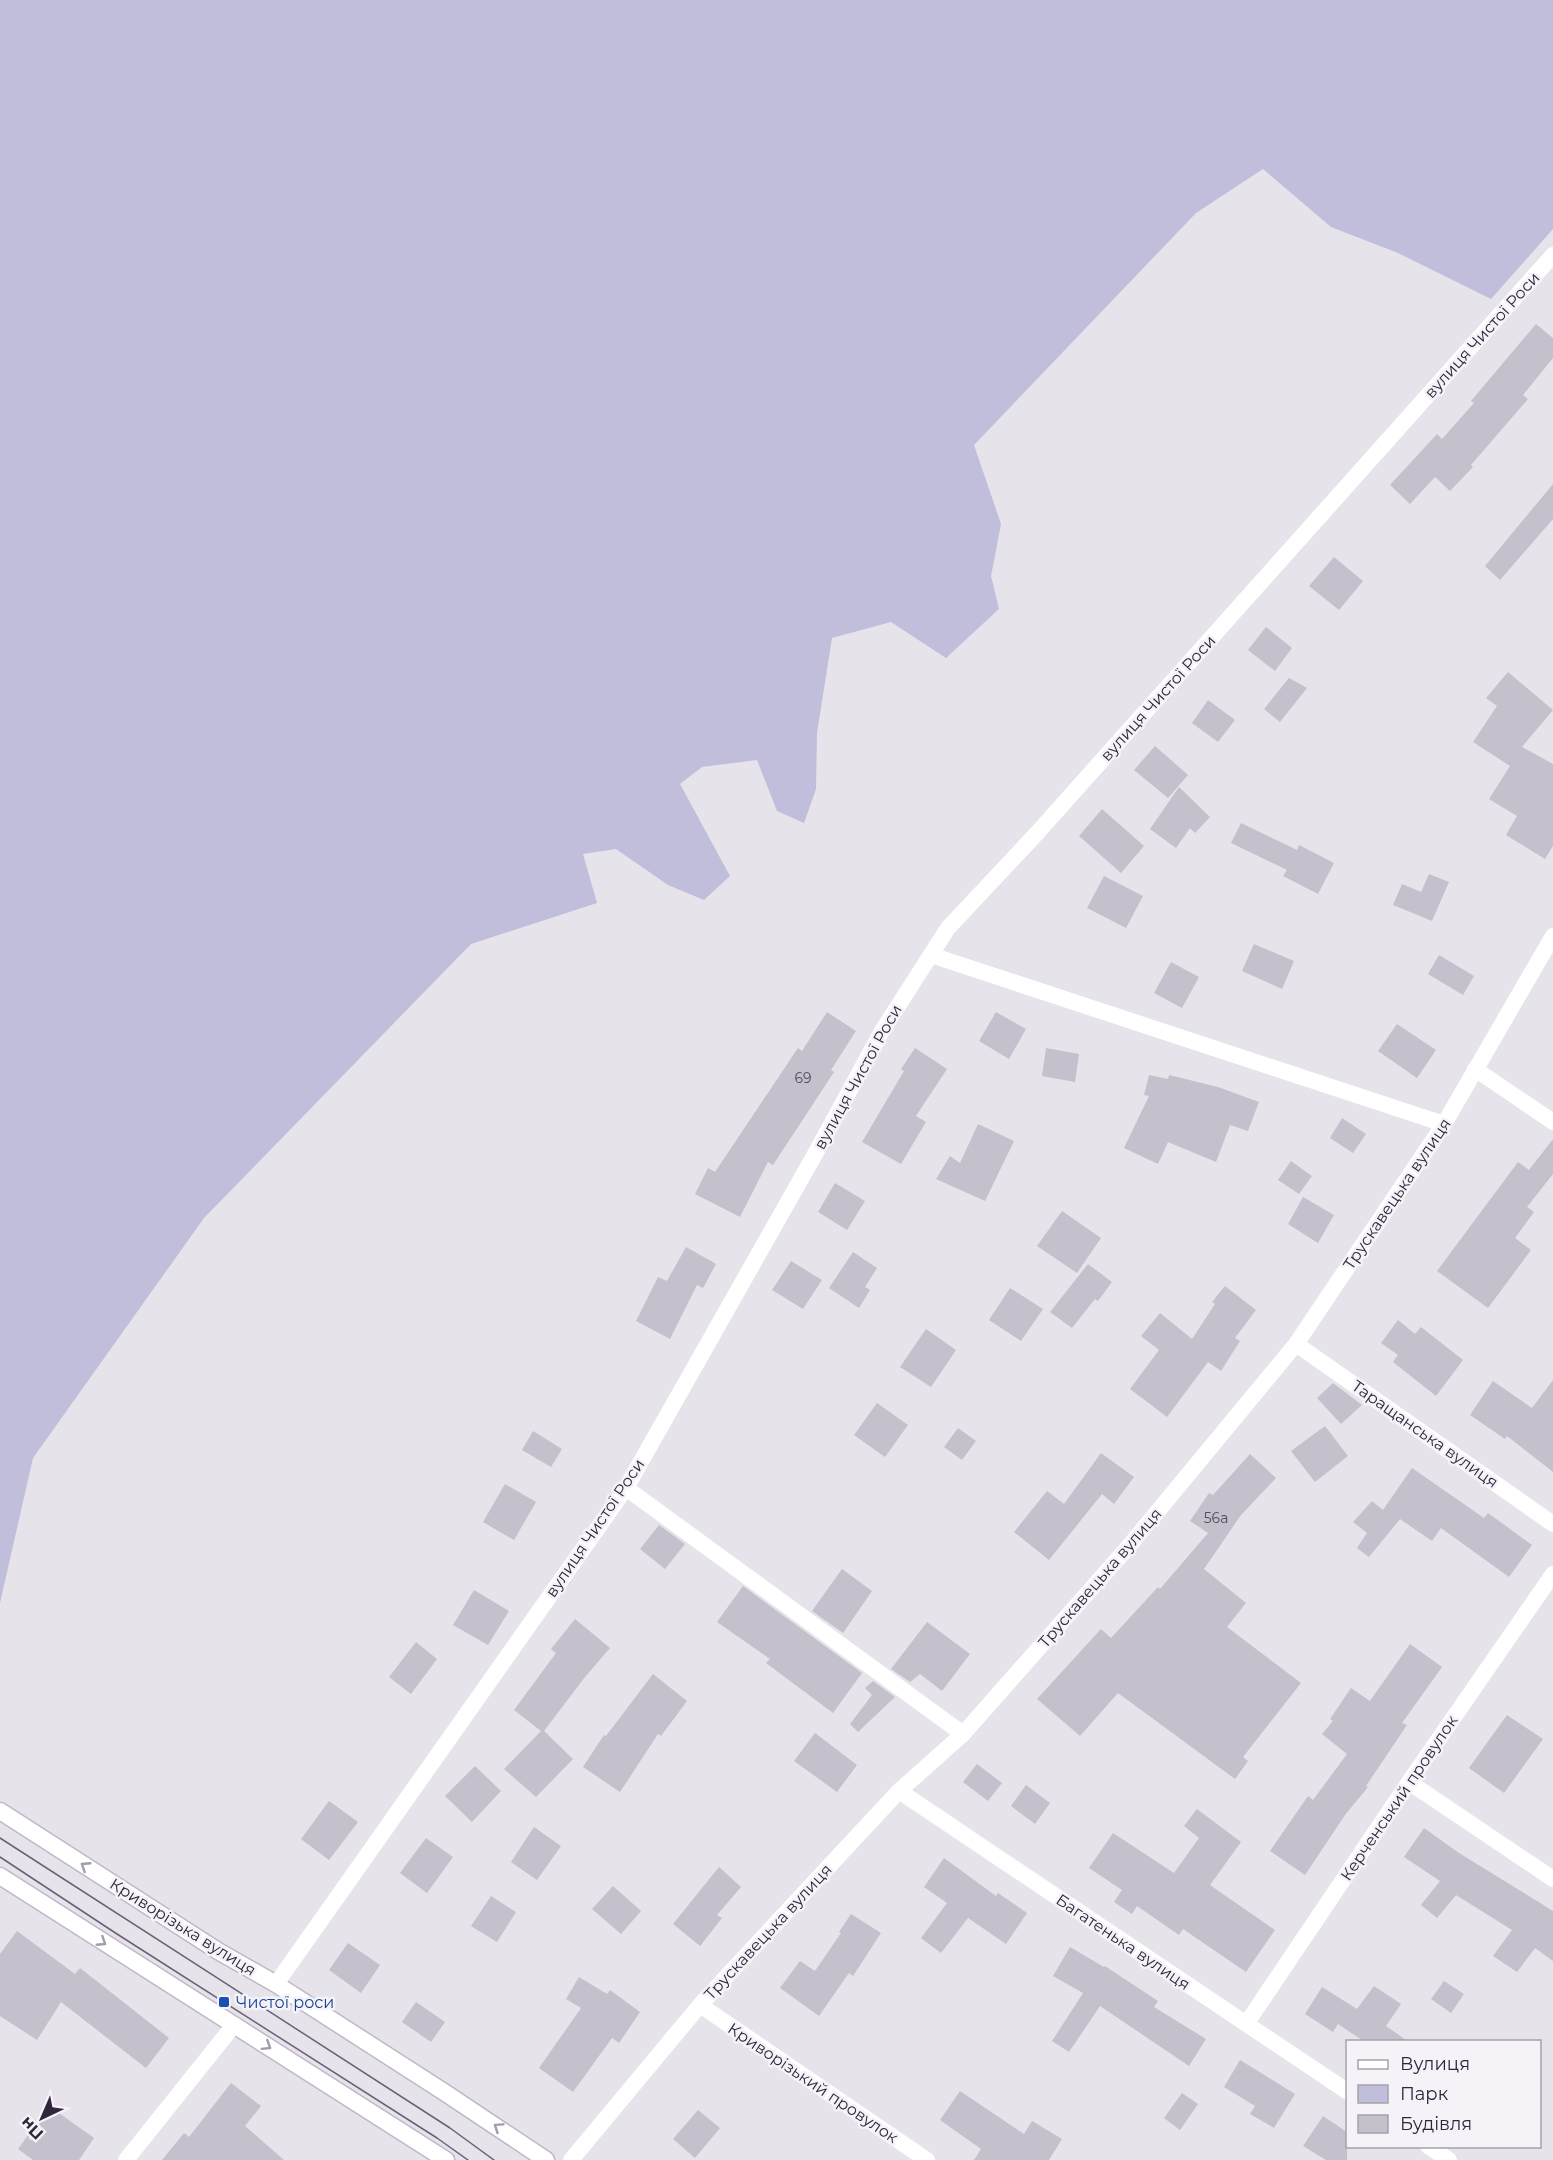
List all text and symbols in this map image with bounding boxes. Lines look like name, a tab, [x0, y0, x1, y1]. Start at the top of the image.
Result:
street label: вулиця Чистої Роси	[1420, 268, 1544, 402]
street label: вулиця Чистої Роси	[1096, 631, 1220, 765]
street label: вулиця Чистої Роси	[810, 1001, 906, 1153]
house number: 69	[794, 1069, 812, 1087]
street label: Трускавецька вулиця	[1339, 1115, 1455, 1273]
street label: Таращанська вулиця	[1348, 1376, 1502, 1492]
street label: вулиця Чистої Роси	[542, 1455, 648, 1601]
street label: Трускавецька вулиця	[1034, 1504, 1166, 1652]
house number: 56а	[1204, 1509, 1228, 1527]
street label: Керченський провулок	[1337, 1711, 1462, 1884]
street label: Трускавецька вулиця	[700, 1860, 836, 2004]
one-way arrow	[81, 1861, 91, 1873]
street label: Криворізька вулиця	[106, 1874, 260, 1980]
street label: Багатенька вулиця	[1052, 1890, 1194, 1994]
one-way arrow	[95, 1935, 106, 1946]
place label: Чистої роси	[236, 1993, 334, 2012]
marker: Чистої роси	[217, 1995, 231, 2009]
street label: Криворізький провулок	[724, 2019, 902, 2148]
one-way arrow	[261, 2038, 271, 2050]
legend	[1346, 2040, 1541, 2148]
text: Вулиця	[1400, 2053, 1470, 2075]
text: Парк	[1400, 2083, 1449, 2105]
north arrow	[12, 2088, 72, 2148]
text: Пн	[17, 2113, 47, 2144]
text: Будівля	[1400, 2113, 1472, 2135]
one-way arrow	[493, 2124, 504, 2135]

